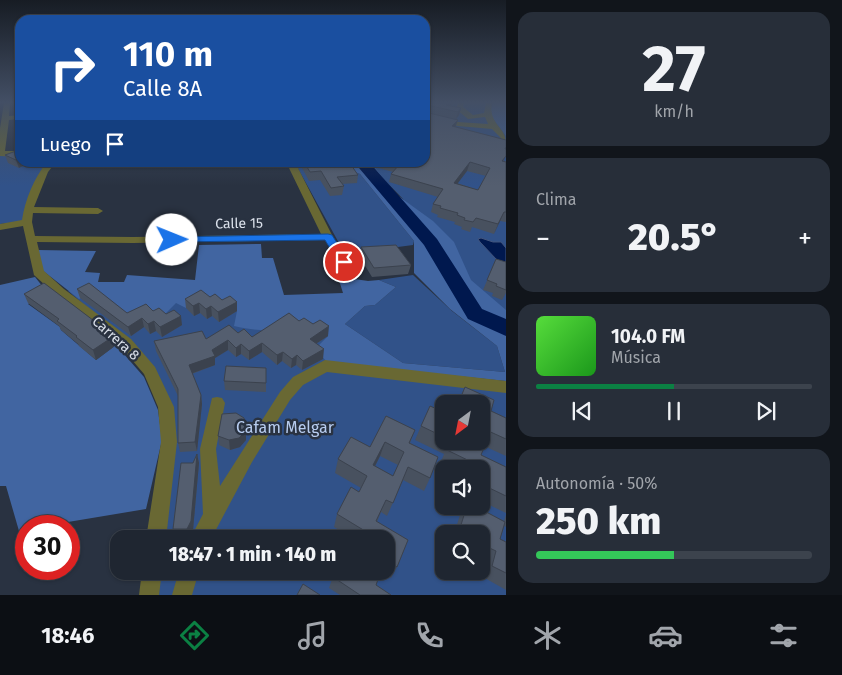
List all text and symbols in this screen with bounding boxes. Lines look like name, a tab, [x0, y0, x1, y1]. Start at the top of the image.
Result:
text: 27	[642, 30, 706, 108]
text: 110 m	[123, 33, 213, 75]
icon: right	[40, 35, 105, 100]
text: Calle 8A	[123, 75, 202, 102]
text: km/h	[654, 102, 694, 121]
icon: arrive	[101, 130, 129, 158]
text: Luego	[40, 133, 91, 156]
text: Clima	[536, 190, 576, 209]
position arrow	[145, 213, 197, 265]
text: 20.5°	[628, 214, 720, 260]
street label: Calle 15	[215, 215, 263, 232]
text: −	[536, 222, 550, 255]
text: +	[798, 222, 812, 255]
pin	[323, 241, 365, 283]
icon: arrive	[330, 248, 358, 276]
street label: Carrera 8	[89, 313, 143, 364]
text: 104.0 FM	[611, 325, 685, 348]
text: Música	[611, 348, 661, 367]
north arrow	[435, 395, 490, 450]
map controls	[435, 395, 490, 580]
icon: previous	[568, 397, 596, 425]
icon: pause	[660, 397, 688, 425]
icon: next	[752, 397, 780, 425]
park label: Cafam Melgar	[236, 418, 335, 437]
button: sound	[435, 460, 490, 515]
text: Autonomía · 50%	[536, 474, 658, 493]
text: 250 km	[536, 498, 661, 544]
speed limit sign: 30	[15, 515, 80, 580]
button: search	[435, 525, 490, 580]
text: 18:47 · 1 min · 140 m	[169, 543, 336, 566]
icon: directions	[177, 618, 212, 653]
icon: music	[295, 618, 330, 653]
icon: phone	[412, 618, 447, 653]
icon: climate	[530, 618, 565, 653]
icon: car	[648, 618, 683, 653]
icon: filters	[766, 618, 801, 653]
text: 18:46	[41, 622, 94, 649]

